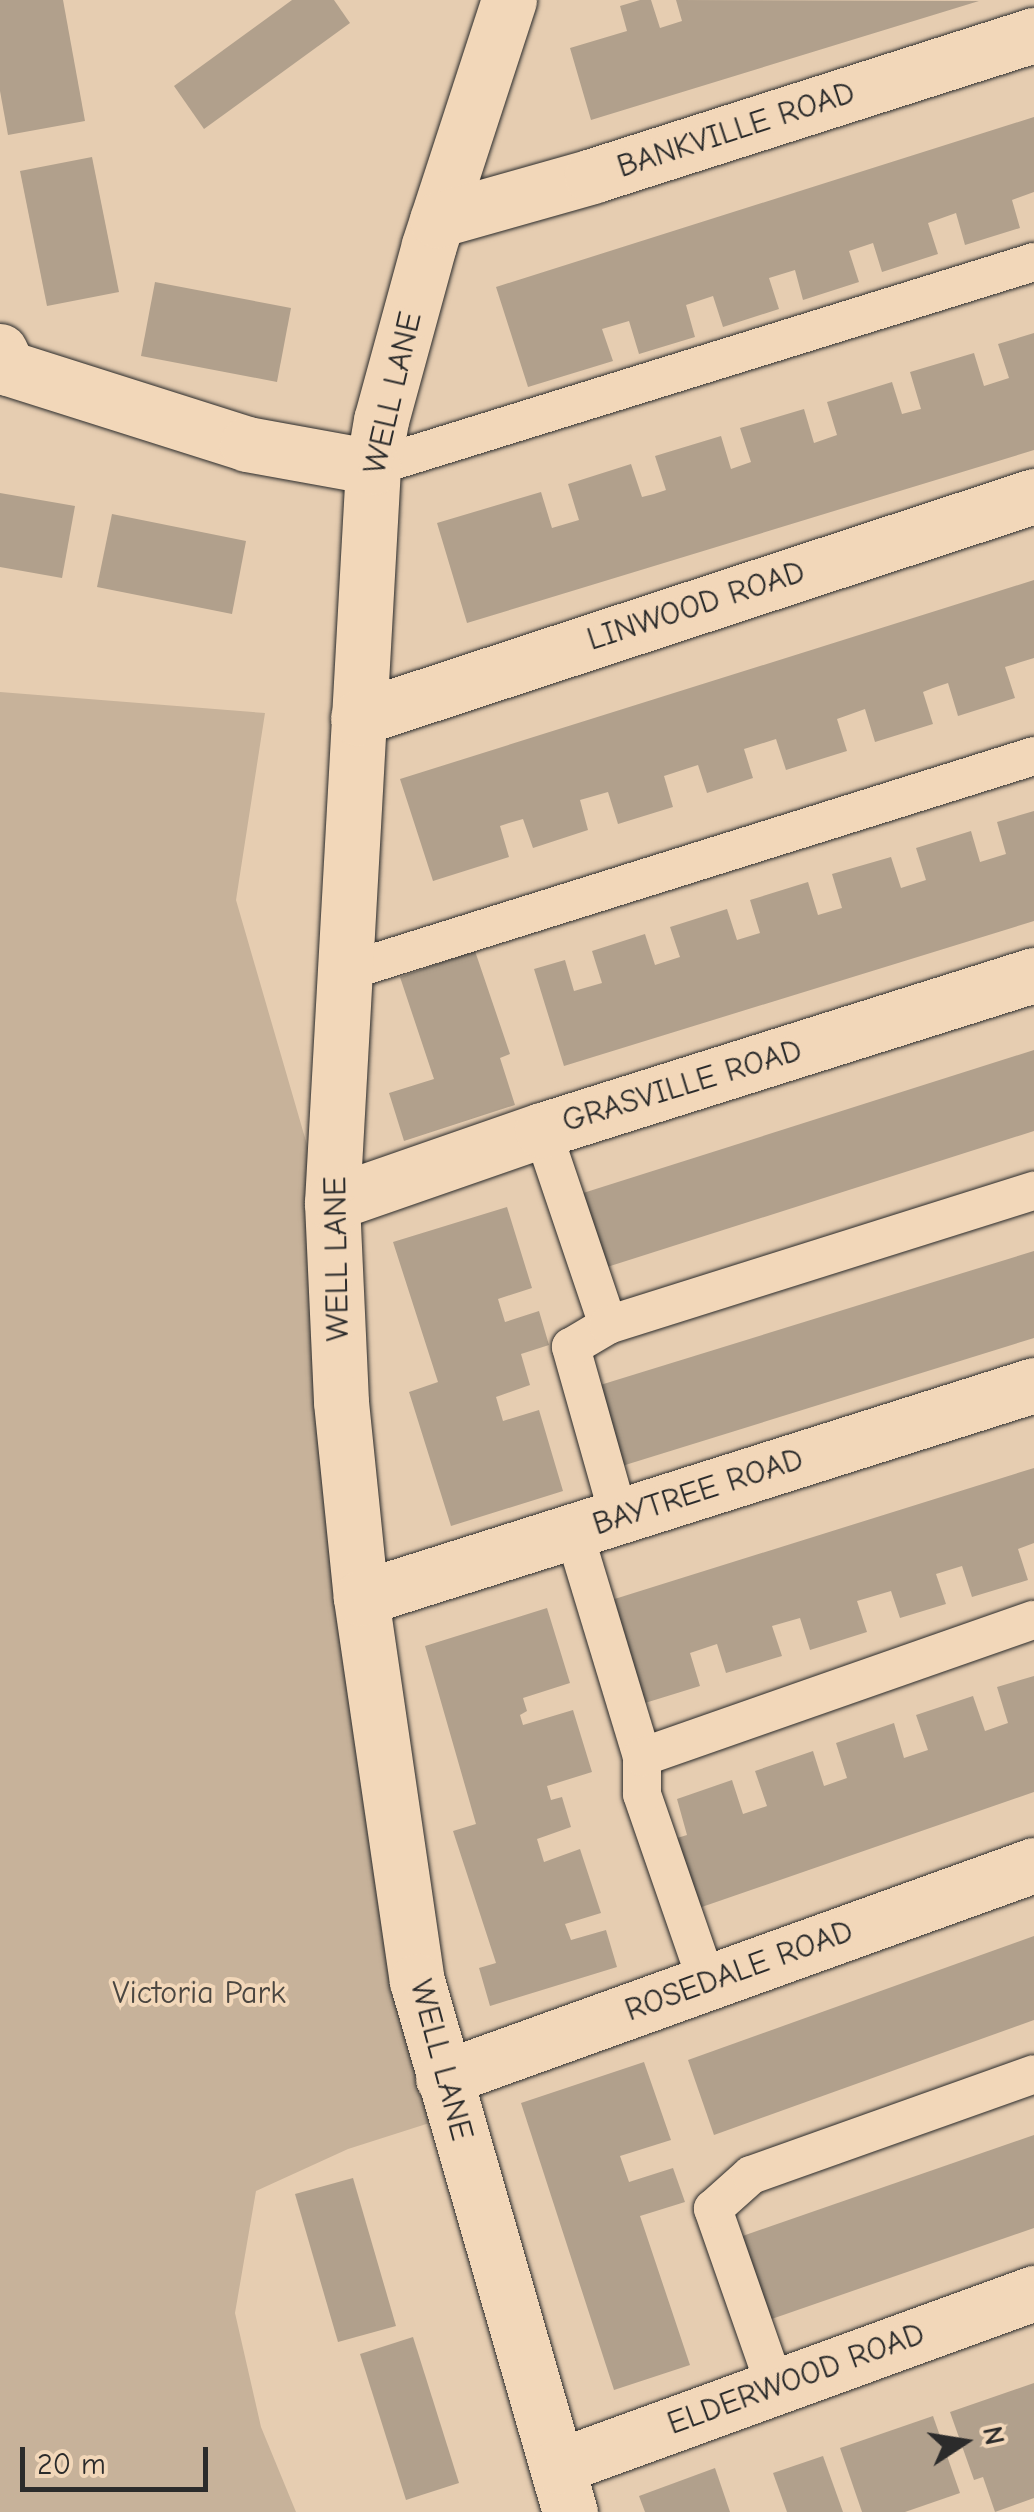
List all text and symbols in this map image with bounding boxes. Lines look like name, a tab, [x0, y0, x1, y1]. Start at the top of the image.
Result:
street label: BANKVILLE ROAD	[612, 74, 860, 186]
street label: WELL LANE	[356, 308, 430, 478]
street label: LINWOOD ROAD	[582, 553, 810, 659]
street label: GRASVILLE ROAD	[558, 1031, 806, 1141]
street label: WELL LANE	[316, 1176, 358, 1342]
street label: BAYTREE ROAD	[588, 1440, 808, 1544]
street label: ROSEDALE ROAD	[620, 1912, 858, 2030]
park label: Victoria Park	[112, 1974, 286, 2012]
street label: WELL LANE	[401, 1976, 481, 2144]
street label: ELDERWOOD ROAD	[662, 2315, 930, 2443]
north arrow	[914, 2392, 1014, 2492]
text: N	[976, 2423, 1011, 2448]
scale bar	[25, 2427, 212, 2489]
text: 20 m	[37, 2447, 106, 2482]

